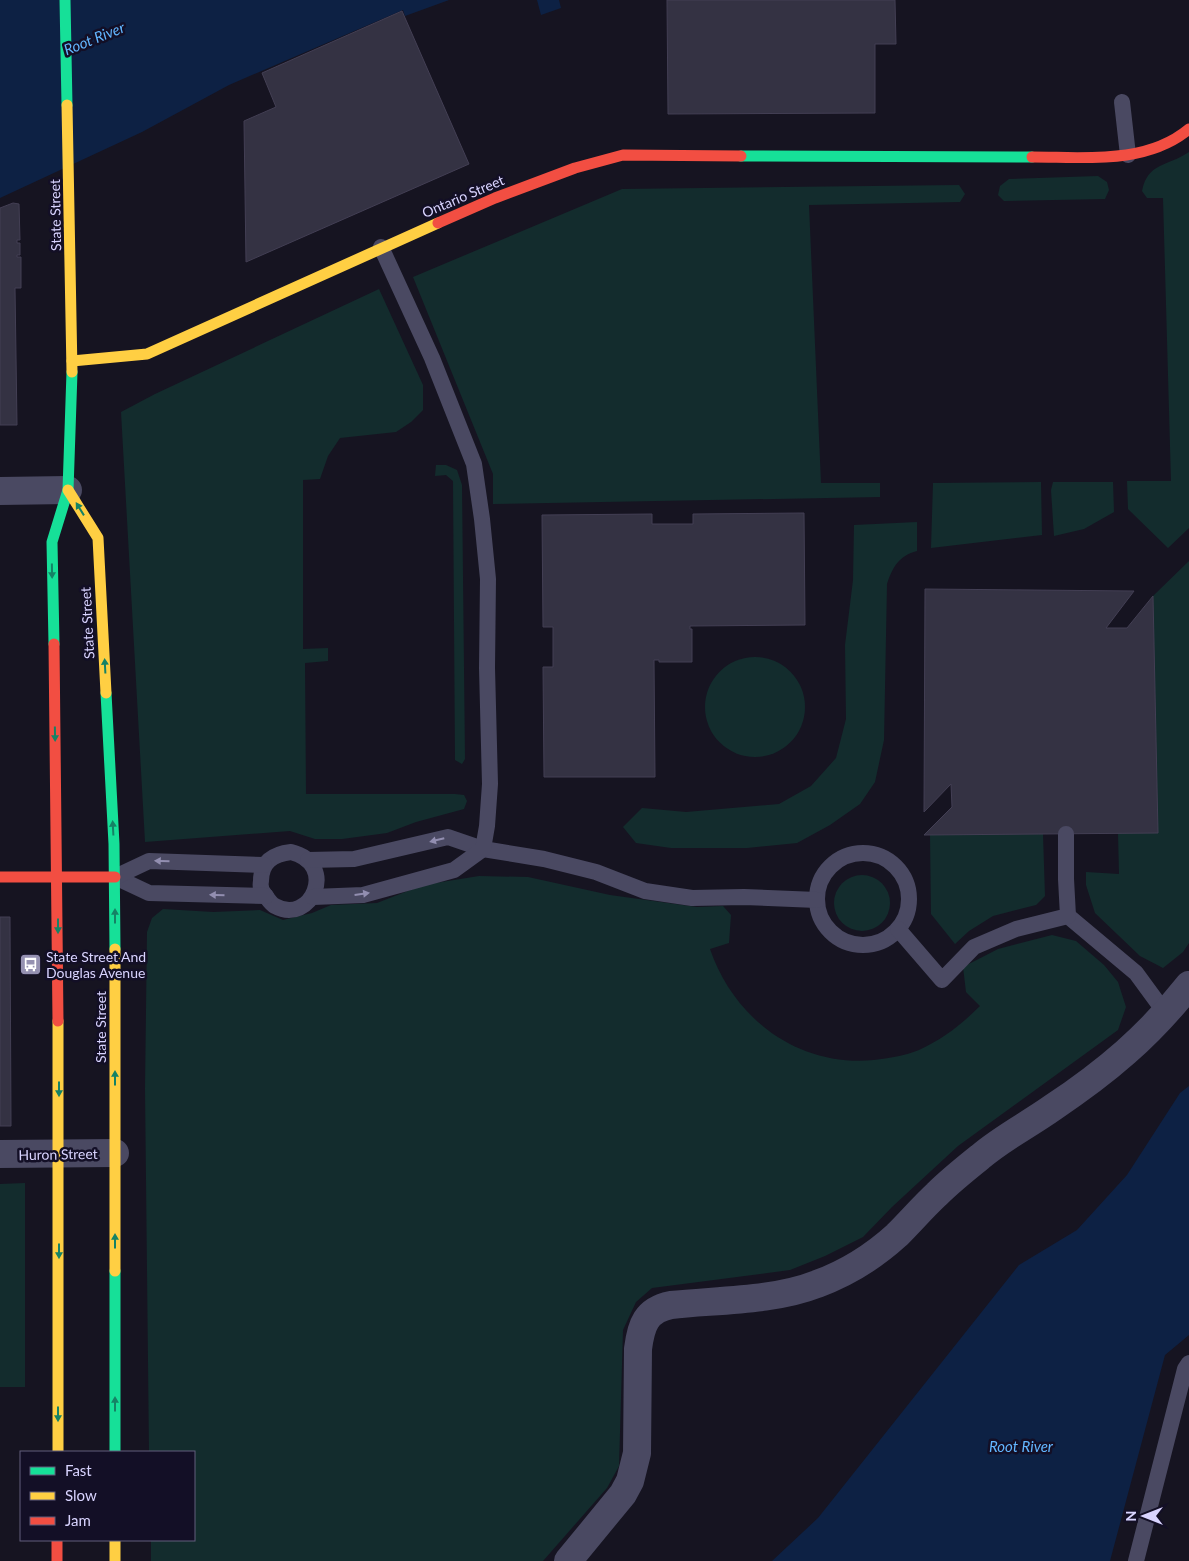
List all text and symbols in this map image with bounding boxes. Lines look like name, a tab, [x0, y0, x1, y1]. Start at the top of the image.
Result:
water label: Root River	[61, 17, 128, 58]
street label: Ontario Street	[419, 171, 507, 221]
street label: State Street	[46, 179, 64, 251]
one-way arrow	[75, 502, 84, 515]
one-way arrow	[48, 563, 56, 579]
street label: State Street	[77, 587, 97, 659]
one-way arrow	[100, 658, 108, 674]
one-way arrow	[51, 726, 59, 742]
one-way arrow	[109, 820, 117, 836]
one-way arrow	[429, 836, 444, 844]
one-way arrow	[154, 857, 170, 865]
one-way arrow	[354, 890, 370, 898]
one-way arrow	[209, 891, 225, 899]
one-way arrow	[111, 908, 119, 924]
one-way arrow	[54, 918, 62, 934]
place label: State Street And Douglas Avenue	[46, 948, 146, 981]
bus stop icon: State Street And Douglas Avenue	[18, 952, 42, 976]
street label: State Street	[92, 991, 109, 1063]
one-way arrow	[111, 1070, 119, 1086]
one-way arrow	[55, 1081, 63, 1097]
street label: Huron Street	[18, 1145, 98, 1163]
one-way arrow	[111, 1233, 119, 1249]
one-way arrow	[55, 1243, 63, 1259]
one-way arrow	[111, 1395, 119, 1411]
one-way arrow	[54, 1406, 62, 1422]
water label: Root River	[989, 1437, 1054, 1455]
legend	[20, 1451, 195, 1541]
text: Fast	[65, 1461, 92, 1479]
text: Slow	[65, 1486, 97, 1504]
north arrow	[1119, 1491, 1169, 1541]
text: Jam	[65, 1511, 91, 1529]
text: N	[1122, 1511, 1139, 1521]

